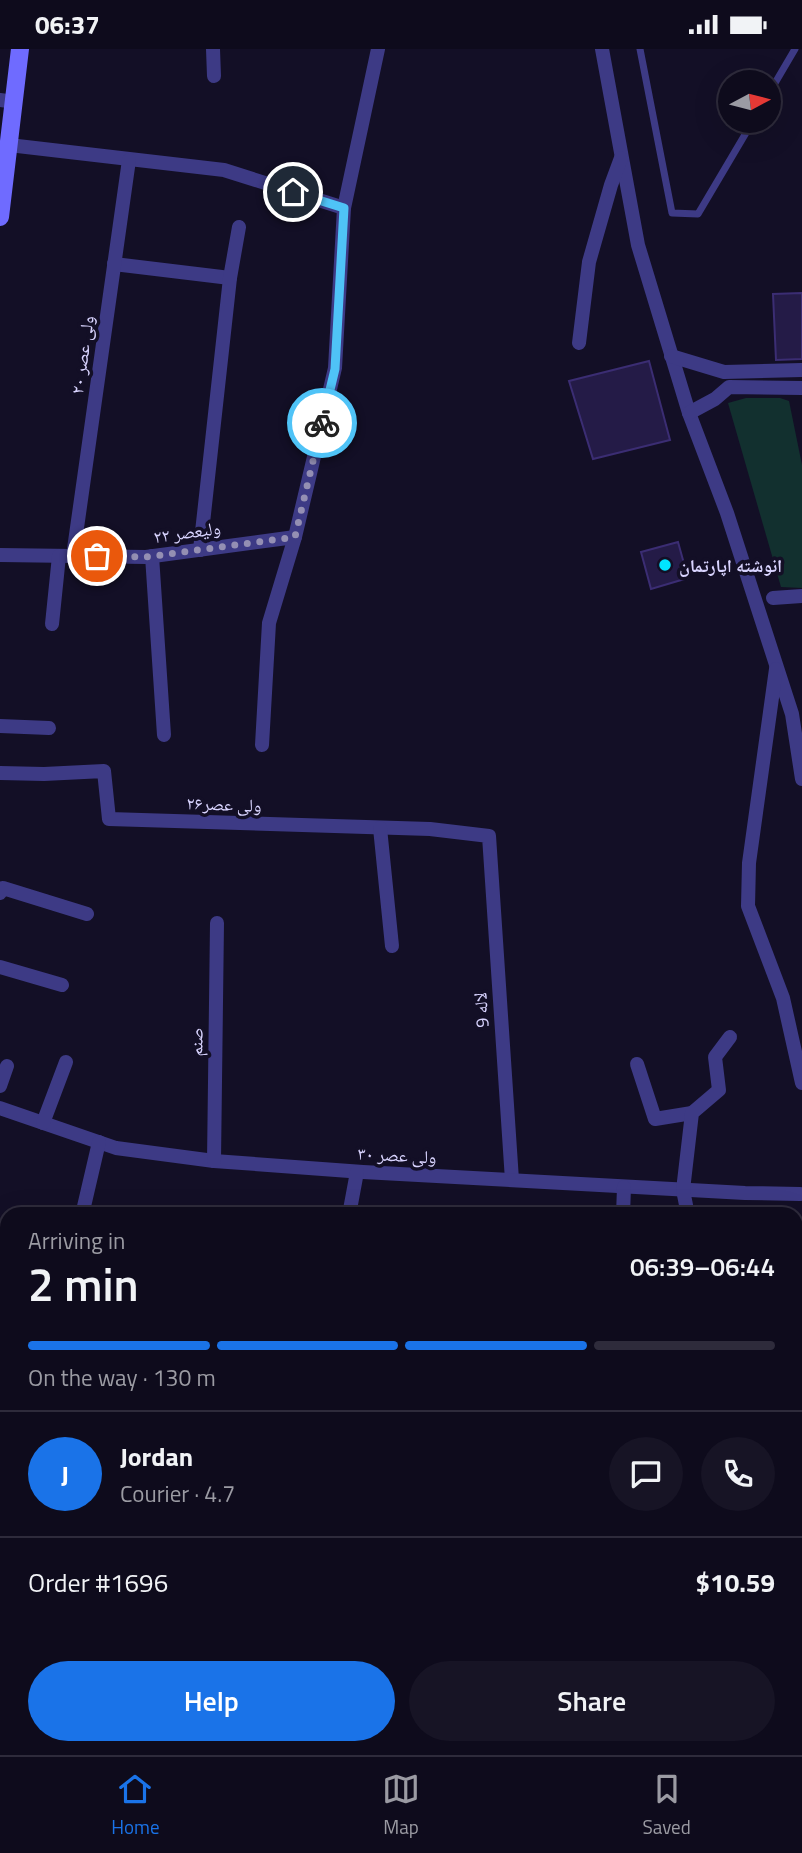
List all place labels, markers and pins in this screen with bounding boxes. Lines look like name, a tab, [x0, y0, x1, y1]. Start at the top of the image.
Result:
pin	[263, 162, 323, 222]
pin	[67, 526, 127, 586]
place label: انوشته اپارتمان	[679, 552, 782, 579]
marker: انوشته اپارتمان	[657, 557, 673, 573]

